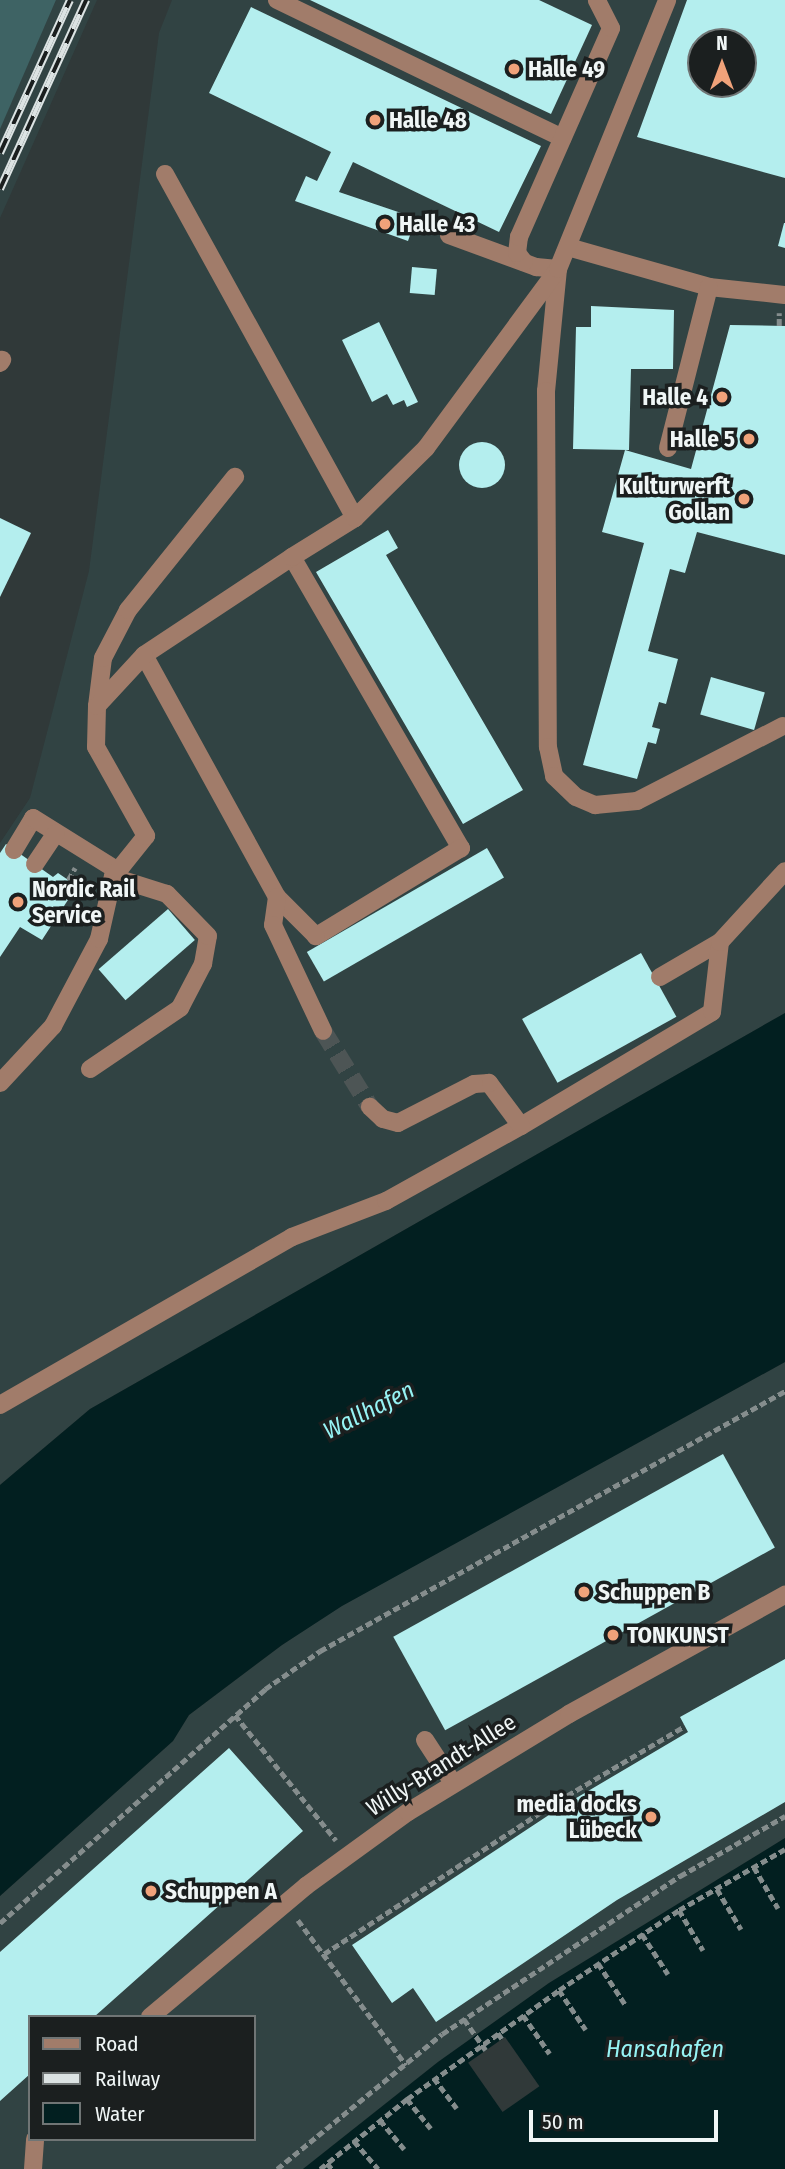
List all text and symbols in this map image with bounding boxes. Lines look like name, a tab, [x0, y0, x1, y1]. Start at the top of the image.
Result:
north arrow	[687, 28, 757, 98]
text: N	[716, 32, 728, 55]
place label: Halle 49	[528, 55, 605, 83]
marker: Halle 49	[506, 61, 522, 77]
place label: Halle 48	[389, 106, 467, 134]
marker: Halle 48	[367, 112, 383, 128]
place label: Halle 43	[399, 210, 475, 238]
marker: Halle 43	[377, 216, 393, 232]
place label: Halle 4	[642, 383, 708, 411]
marker: Halle 4	[714, 389, 730, 405]
place label: Halle 5	[670, 425, 735, 453]
marker: Halle 5	[741, 431, 757, 447]
place label: Kulturwerft Gollan	[619, 472, 730, 526]
marker: Kulturwerft Gollan	[736, 491, 752, 507]
place label: Nordic Rail Service	[32, 875, 135, 929]
marker: Nordic Rail Service	[10, 894, 26, 910]
water label: Wallhafen	[319, 1376, 419, 1446]
place label: Schuppen B	[598, 1578, 710, 1606]
marker: Schuppen B	[576, 1584, 592, 1600]
place label: TONKUNST	[627, 1621, 729, 1649]
marker: TONKUNST	[605, 1627, 621, 1643]
street label: Willy-Brandt-Allee	[361, 1708, 521, 1822]
place label: media docks Lübeck	[517, 1790, 637, 1844]
marker: media docks Lübeck	[643, 1809, 659, 1825]
place label: Schuppen A	[165, 1877, 277, 1905]
marker: Schuppen A	[143, 1883, 159, 1899]
legend	[28, 2015, 256, 2141]
text: Road	[95, 2031, 139, 2057]
water label: Hansahafen	[606, 2036, 724, 2064]
text: Railway	[95, 2066, 160, 2092]
scale bar	[533, 2096, 722, 2140]
text: Water	[95, 2101, 145, 2127]
text: 50 m	[542, 2109, 584, 2135]

